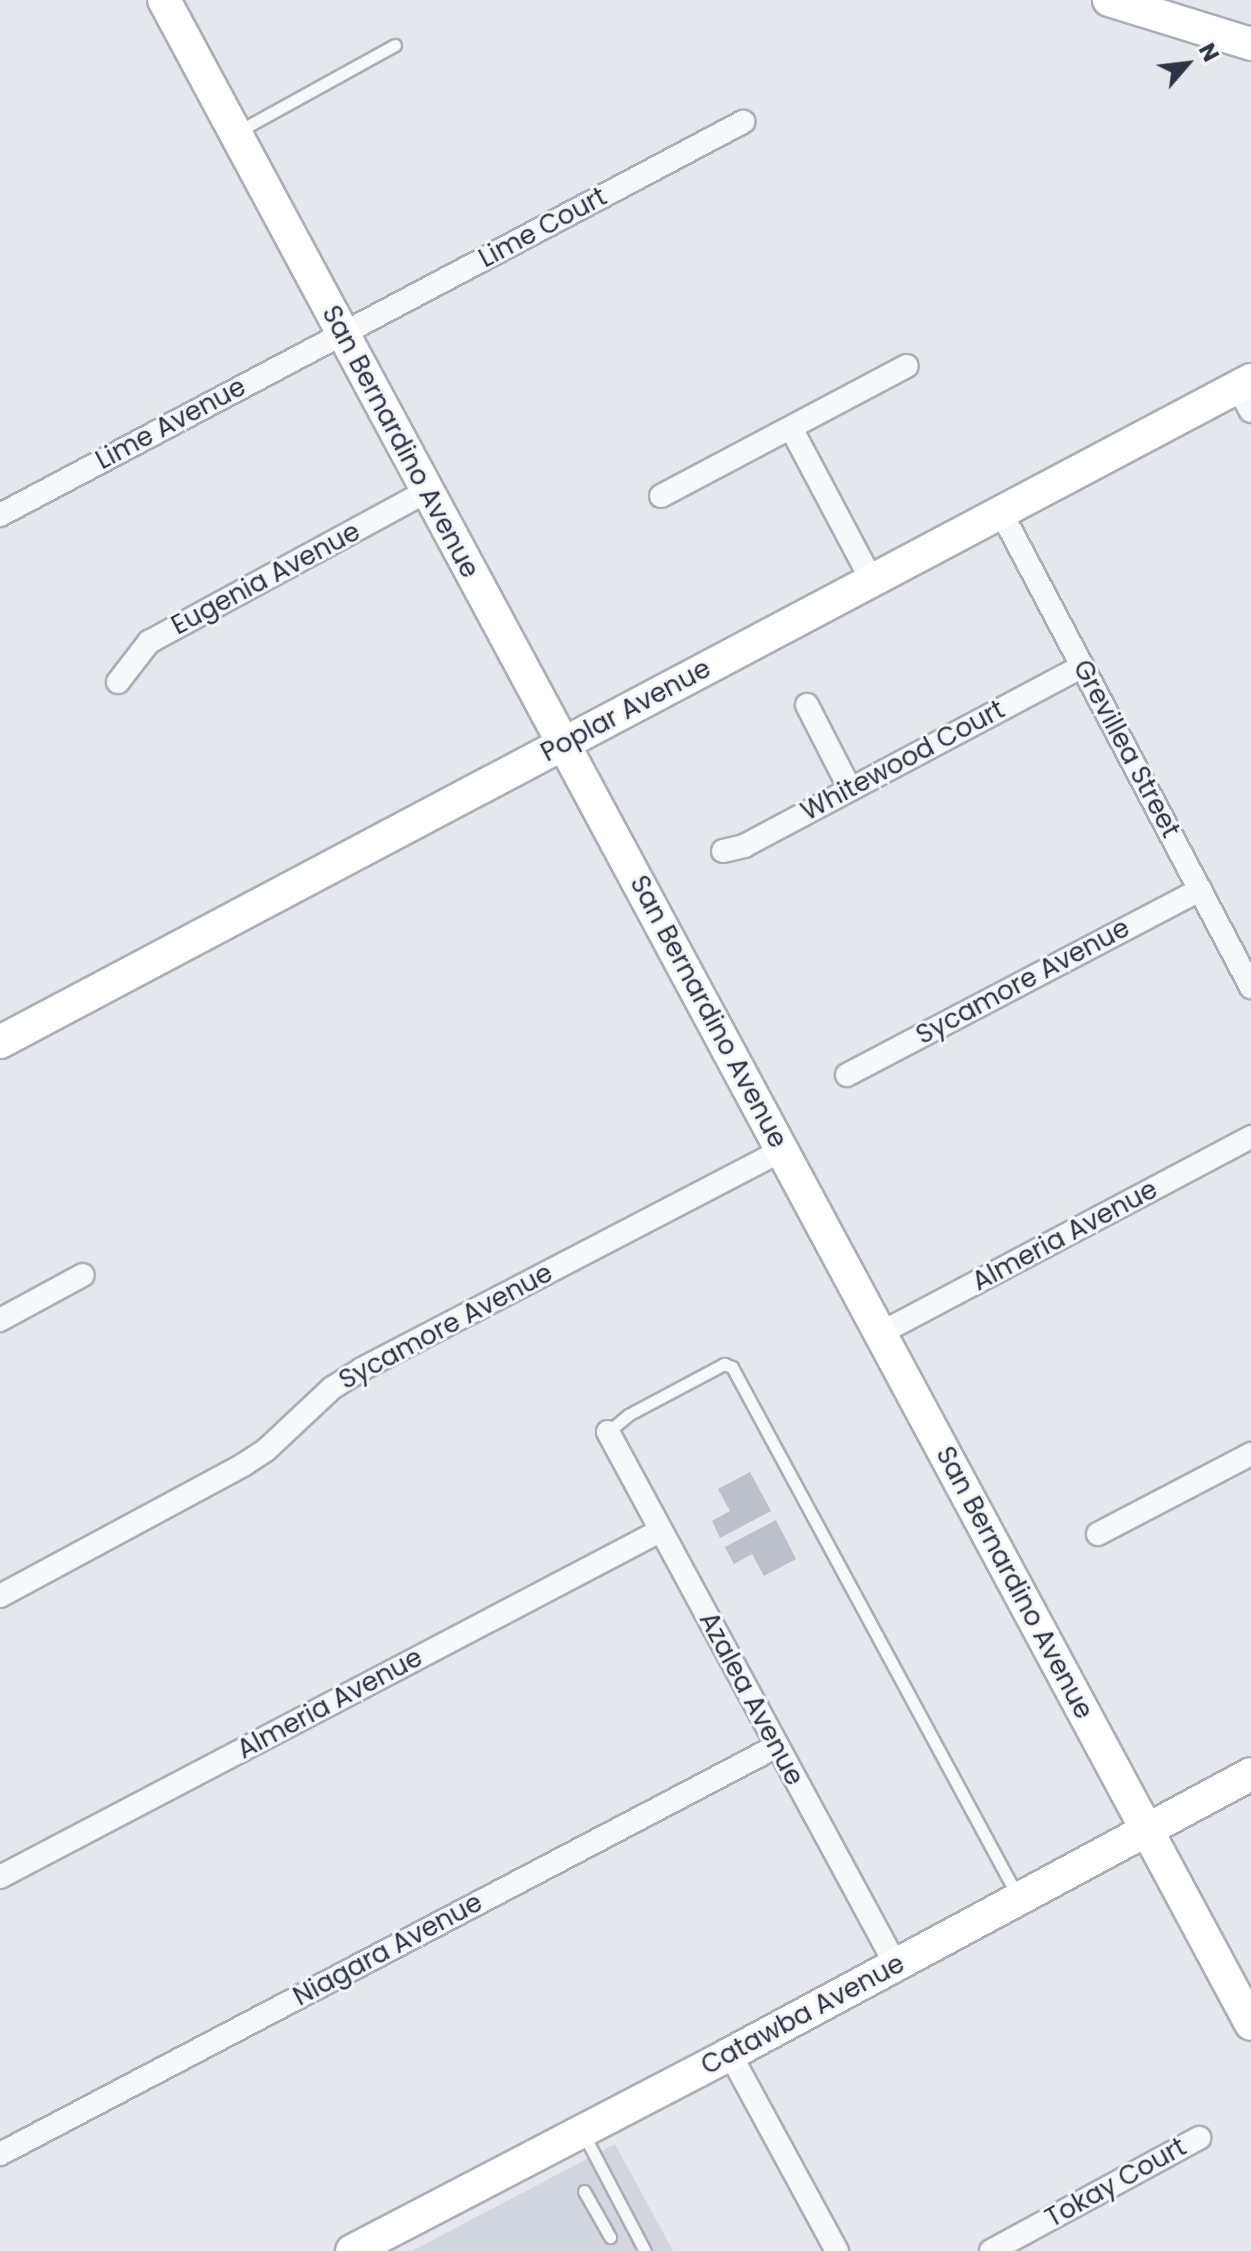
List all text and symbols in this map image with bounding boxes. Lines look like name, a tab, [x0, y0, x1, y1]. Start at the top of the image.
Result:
north arrow	[1147, 24, 1227, 104]
text: N	[1191, 38, 1226, 67]
street label: Lime Court	[474, 181, 612, 275]
street label: San Bernardino Avenue	[315, 301, 485, 583]
street label: Lime Avenue	[91, 371, 251, 477]
street label: Eugenia Avenue	[166, 516, 366, 642]
street label: Poplar Avenue	[536, 653, 716, 769]
street label: Grevillea Street	[1066, 655, 1186, 843]
street label: Whitewood Court	[796, 694, 1010, 828]
street label: San Bernardino Avenue	[623, 871, 793, 1153]
street label: Sycamore Avenue	[911, 913, 1135, 1051]
street label: Almeria Avenue	[967, 1174, 1163, 1298]
street label: Sycamore Avenue	[334, 1258, 558, 1396]
street label: San Bernardino Avenue	[929, 1442, 1099, 1724]
street label: Azalea Avenue	[692, 1607, 810, 1791]
street label: Almeria Avenue	[232, 1642, 428, 1766]
street label: Niagara Avenue	[288, 1887, 488, 2013]
street label: Catawba Avenue	[696, 1948, 910, 2082]
street label: Tokay Court	[1040, 2132, 1192, 2234]

